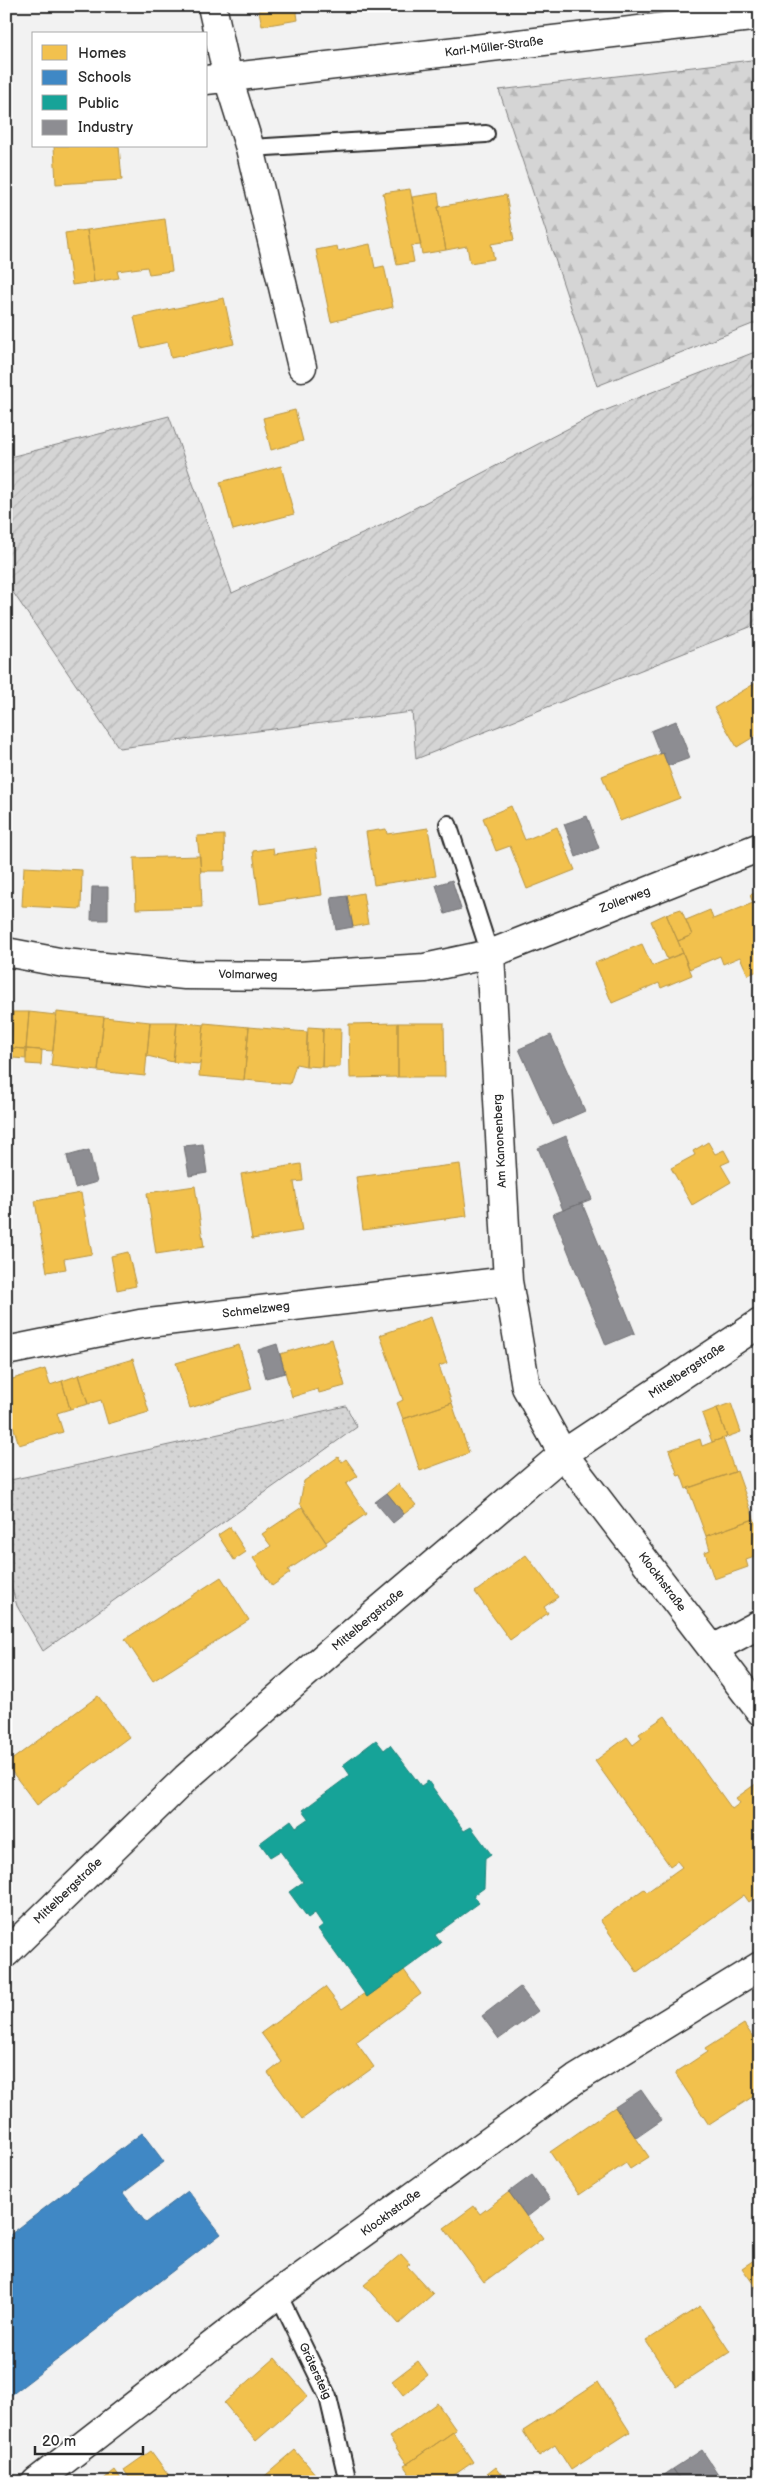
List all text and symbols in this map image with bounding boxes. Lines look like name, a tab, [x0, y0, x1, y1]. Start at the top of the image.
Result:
legend	[32, 32, 208, 148]
street label: Karl-Müller-Straße	[444, 34, 544, 60]
text: Homes	[78, 44, 127, 63]
text: Schools	[78, 68, 132, 87]
text: Public	[78, 94, 119, 113]
text: Industry	[78, 118, 133, 137]
street label: Zollerweg	[597, 883, 652, 917]
street label: Volmarweg	[218, 967, 278, 983]
street label: Am Kanonenberg	[490, 1094, 510, 1188]
street label: Schmelzweg	[221, 1298, 291, 1322]
street label: Mittelbergstraße	[646, 1340, 728, 1402]
street label: Klockhstraße	[635, 1549, 689, 1615]
street label: Mittelbergstraße	[329, 1586, 407, 1654]
street label: Mittelbergstraße	[31, 1855, 105, 1927]
street label: Klockhstraße	[358, 2186, 424, 2240]
street label: Grätersteig	[295, 2340, 335, 2402]
scale bar	[35, 2423, 142, 2455]
text: 20 m	[42, 2432, 76, 2451]

